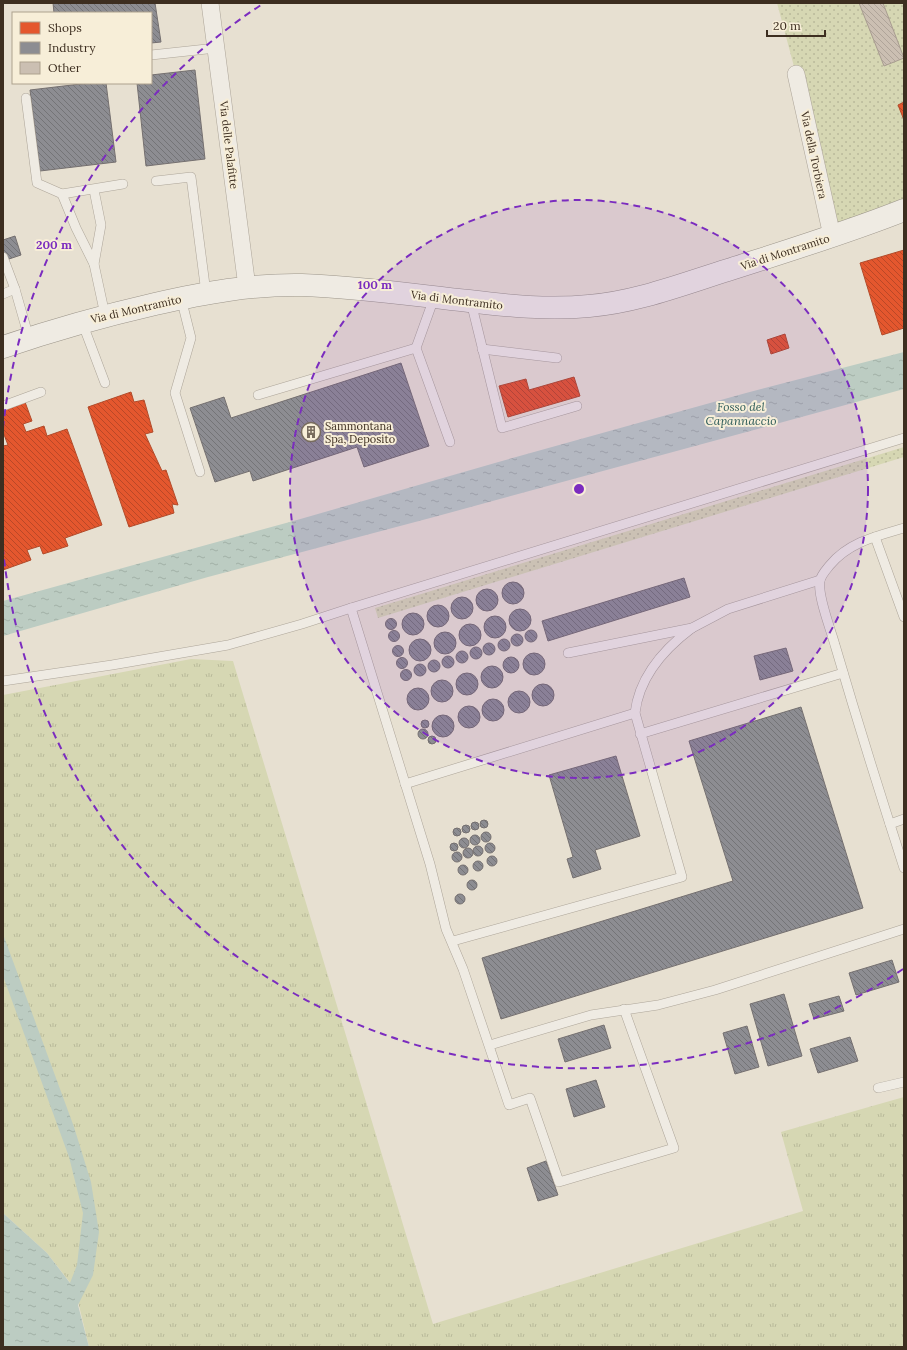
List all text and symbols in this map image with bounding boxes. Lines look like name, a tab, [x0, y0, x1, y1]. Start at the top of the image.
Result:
legend	[12, 12, 152, 84]
scale bar	[767, 12, 825, 38]
text: 20 m	[773, 18, 801, 33]
text: Shops	[48, 20, 82, 35]
text: Industry	[48, 40, 96, 55]
text: Other	[48, 60, 82, 75]
street label: Via delle Palafitte	[217, 99, 241, 190]
street label: Via della Torbiera	[798, 109, 830, 200]
street label: Via di Montramito	[738, 231, 831, 273]
text: 200 m	[36, 237, 72, 252]
text: 100 m	[358, 277, 392, 292]
street label: Via di Montramito	[409, 287, 504, 313]
street label: Via di Montramito	[88, 292, 183, 326]
water label: Fosso del Capannaccio	[705, 399, 777, 428]
place label: Sammontana Spa, Deposito	[325, 419, 395, 446]
building icon: Sammontana Spa, Deposito	[300, 421, 322, 443]
centre of rings	[572, 482, 586, 496]

